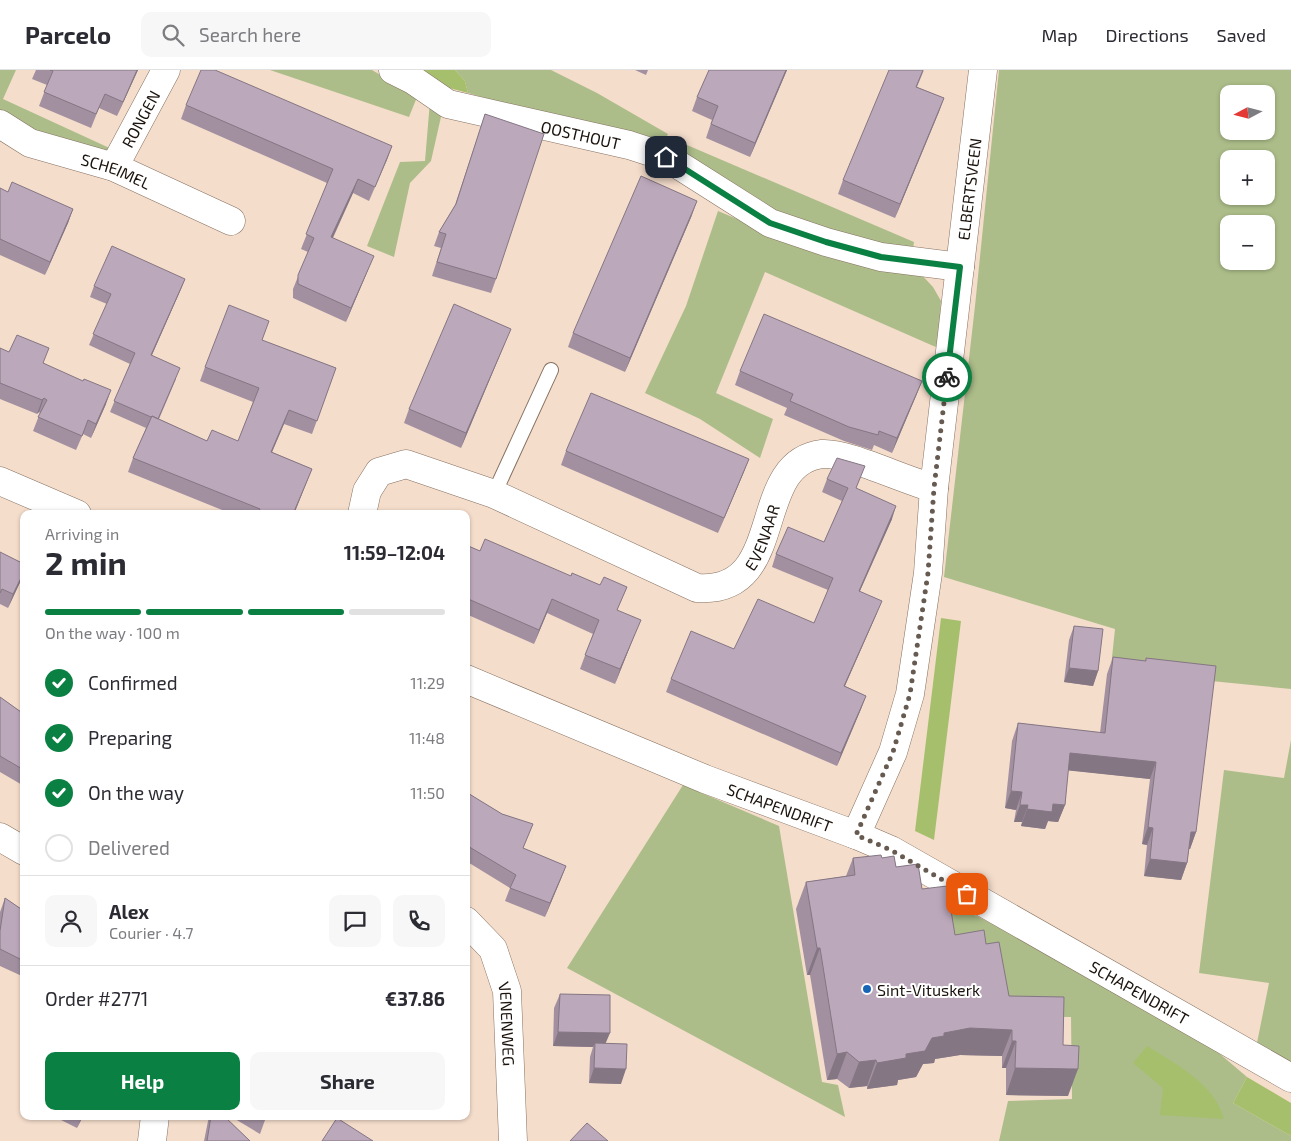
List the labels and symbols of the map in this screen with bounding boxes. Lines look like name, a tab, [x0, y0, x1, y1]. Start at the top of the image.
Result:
north arrow	[1220, 85, 1275, 140]
street label: RONGEN	[117, 87, 163, 150]
street label: OOSTHOUT	[539, 116, 622, 152]
pin	[645, 136, 687, 178]
street label: ELBERTSVEEN	[953, 137, 985, 241]
street label: SCHEIMEL	[79, 149, 154, 192]
courier	[922, 352, 972, 402]
street label: EVENAAR	[740, 502, 782, 574]
street label: SCHAPENDRIFT	[725, 779, 835, 835]
pin	[946, 873, 988, 915]
street label: SCHAPENDRIFT	[1087, 956, 1193, 1027]
street label: VENENWEG	[495, 979, 519, 1066]
place label: Sint-Vituskerk	[877, 980, 980, 999]
marker: Sint-Vituskerk	[861, 983, 873, 995]

